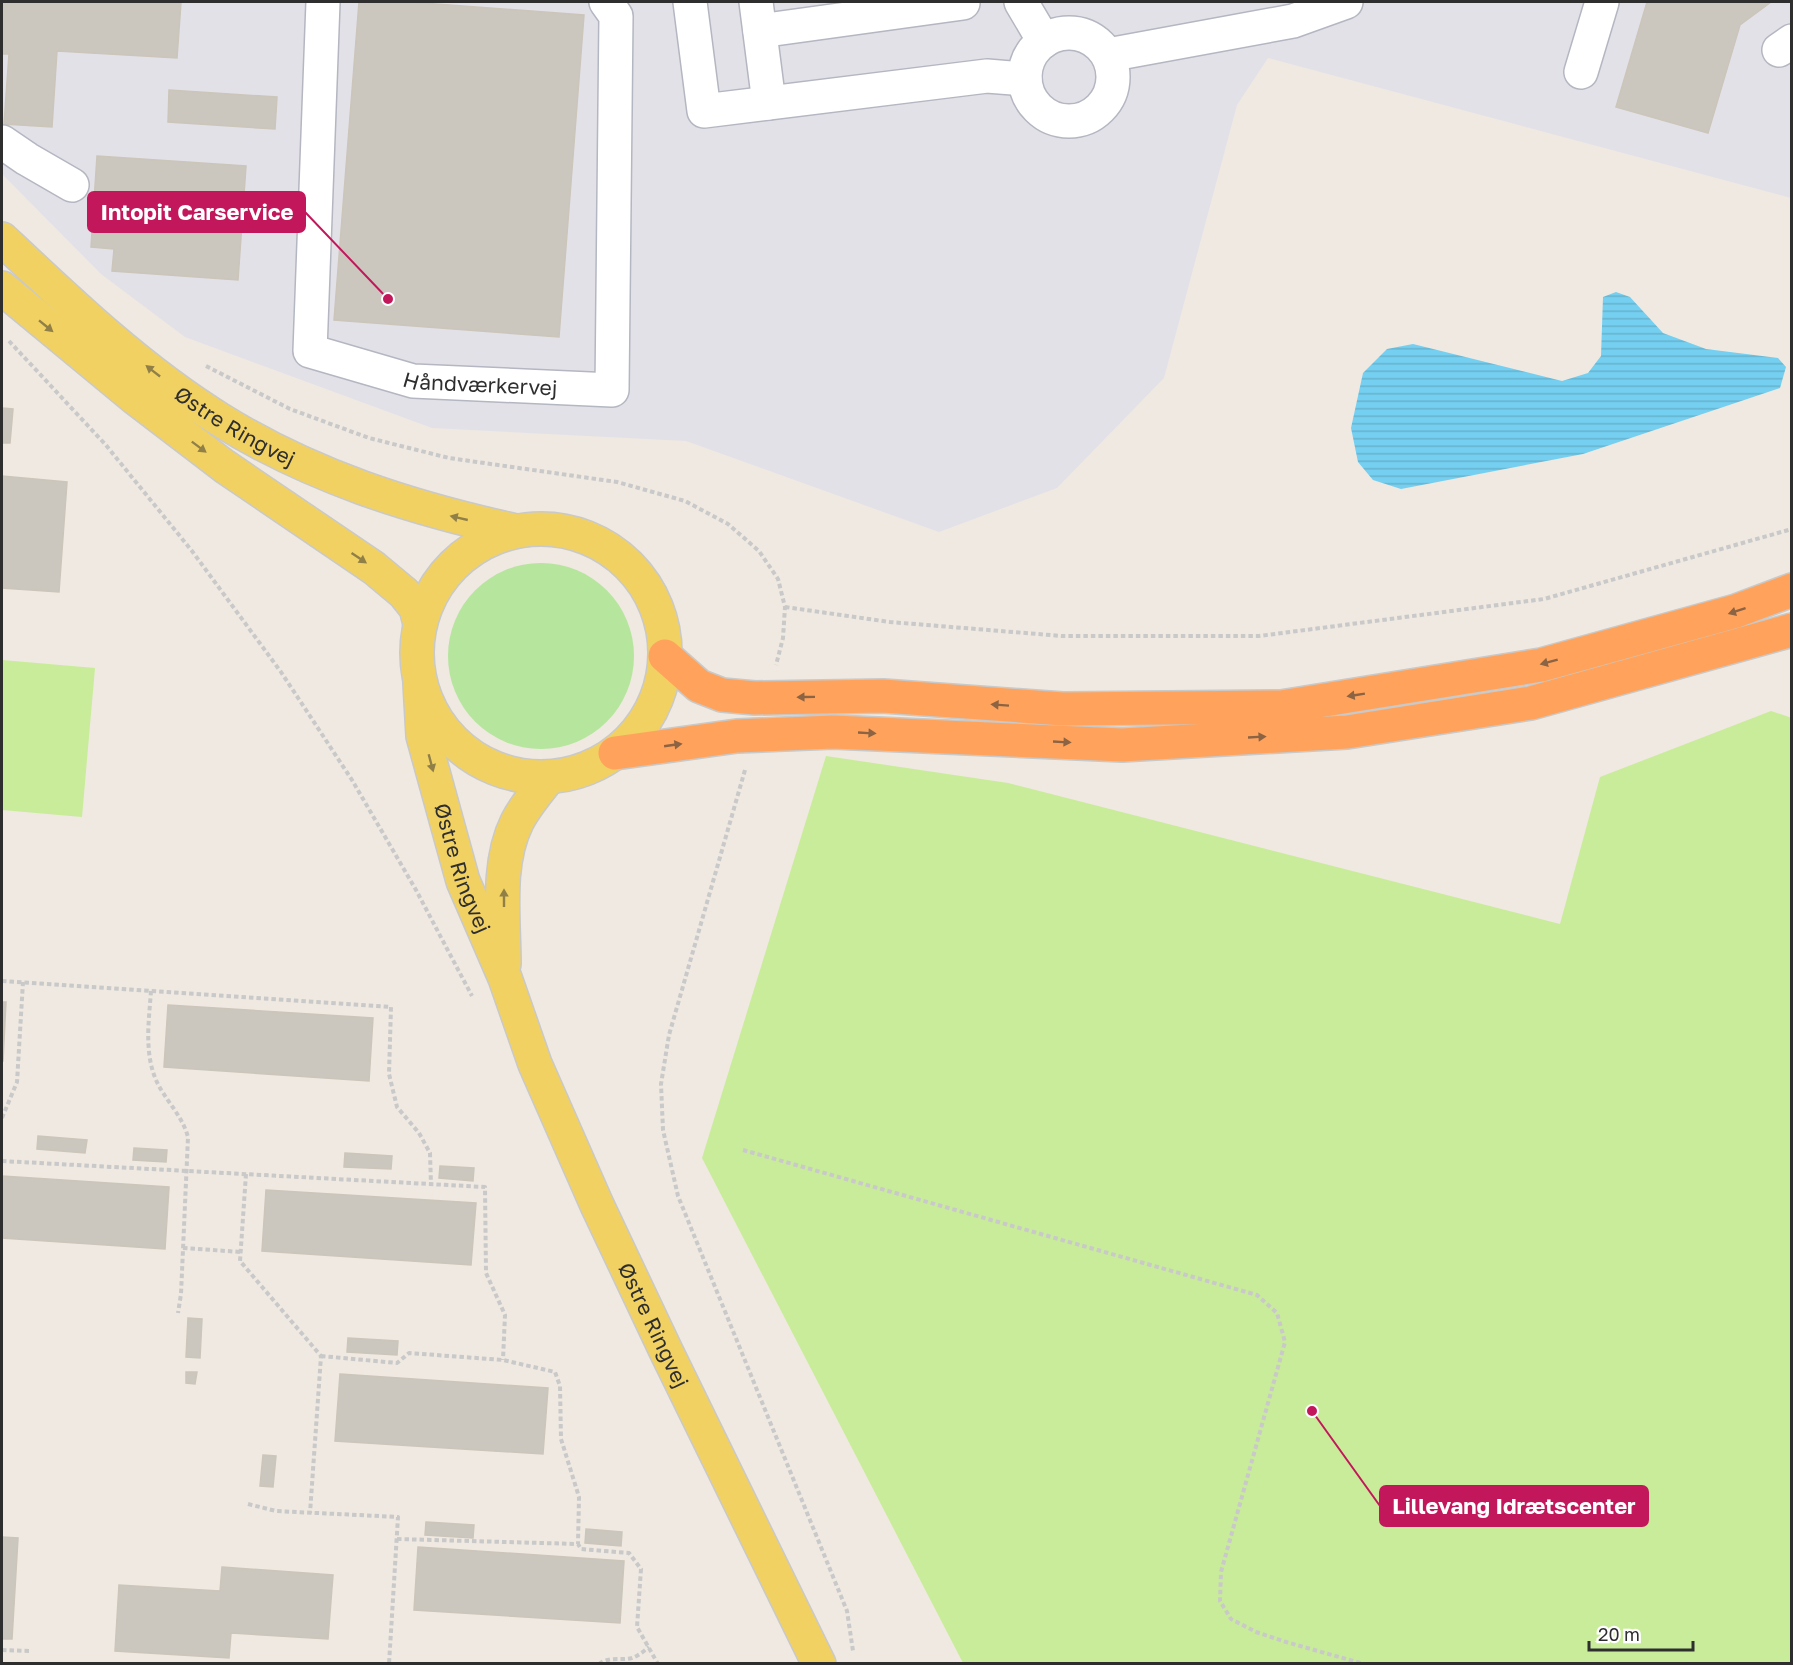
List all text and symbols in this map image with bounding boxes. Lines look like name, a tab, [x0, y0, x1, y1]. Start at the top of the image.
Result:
callout: Intopit Carservice	[88, 192, 305, 232]
text: Intopit Carservice	[101, 198, 293, 225]
one-way arrow	[38, 320, 54, 333]
one-way arrow	[145, 365, 161, 378]
street label: Håndværkervej	[400, 366, 558, 401]
street label: Østre Ringvej	[170, 380, 300, 471]
one-way arrow	[191, 441, 207, 453]
one-way arrow	[449, 513, 468, 523]
one-way arrow	[351, 552, 367, 564]
one-way arrow	[1728, 606, 1746, 616]
one-way arrow	[1540, 658, 1558, 668]
one-way arrow	[1347, 690, 1366, 699]
one-way arrow	[796, 692, 815, 702]
one-way arrow	[991, 700, 1010, 709]
one-way arrow	[858, 729, 877, 738]
one-way arrow	[1247, 733, 1266, 742]
one-way arrow	[1053, 738, 1072, 747]
one-way arrow	[664, 740, 683, 749]
one-way arrow	[426, 754, 436, 772]
street label: Østre Ringvej	[429, 800, 497, 937]
one-way arrow	[499, 889, 509, 908]
street label: Østre Ringvej	[613, 1258, 695, 1392]
callout: Lillevang Idrætscenter	[1380, 1486, 1648, 1526]
text: Lillevang Idrætscenter	[1392, 1492, 1636, 1519]
scale bar	[1589, 1614, 1692, 1652]
text: 20 m	[1598, 1623, 1640, 1645]

